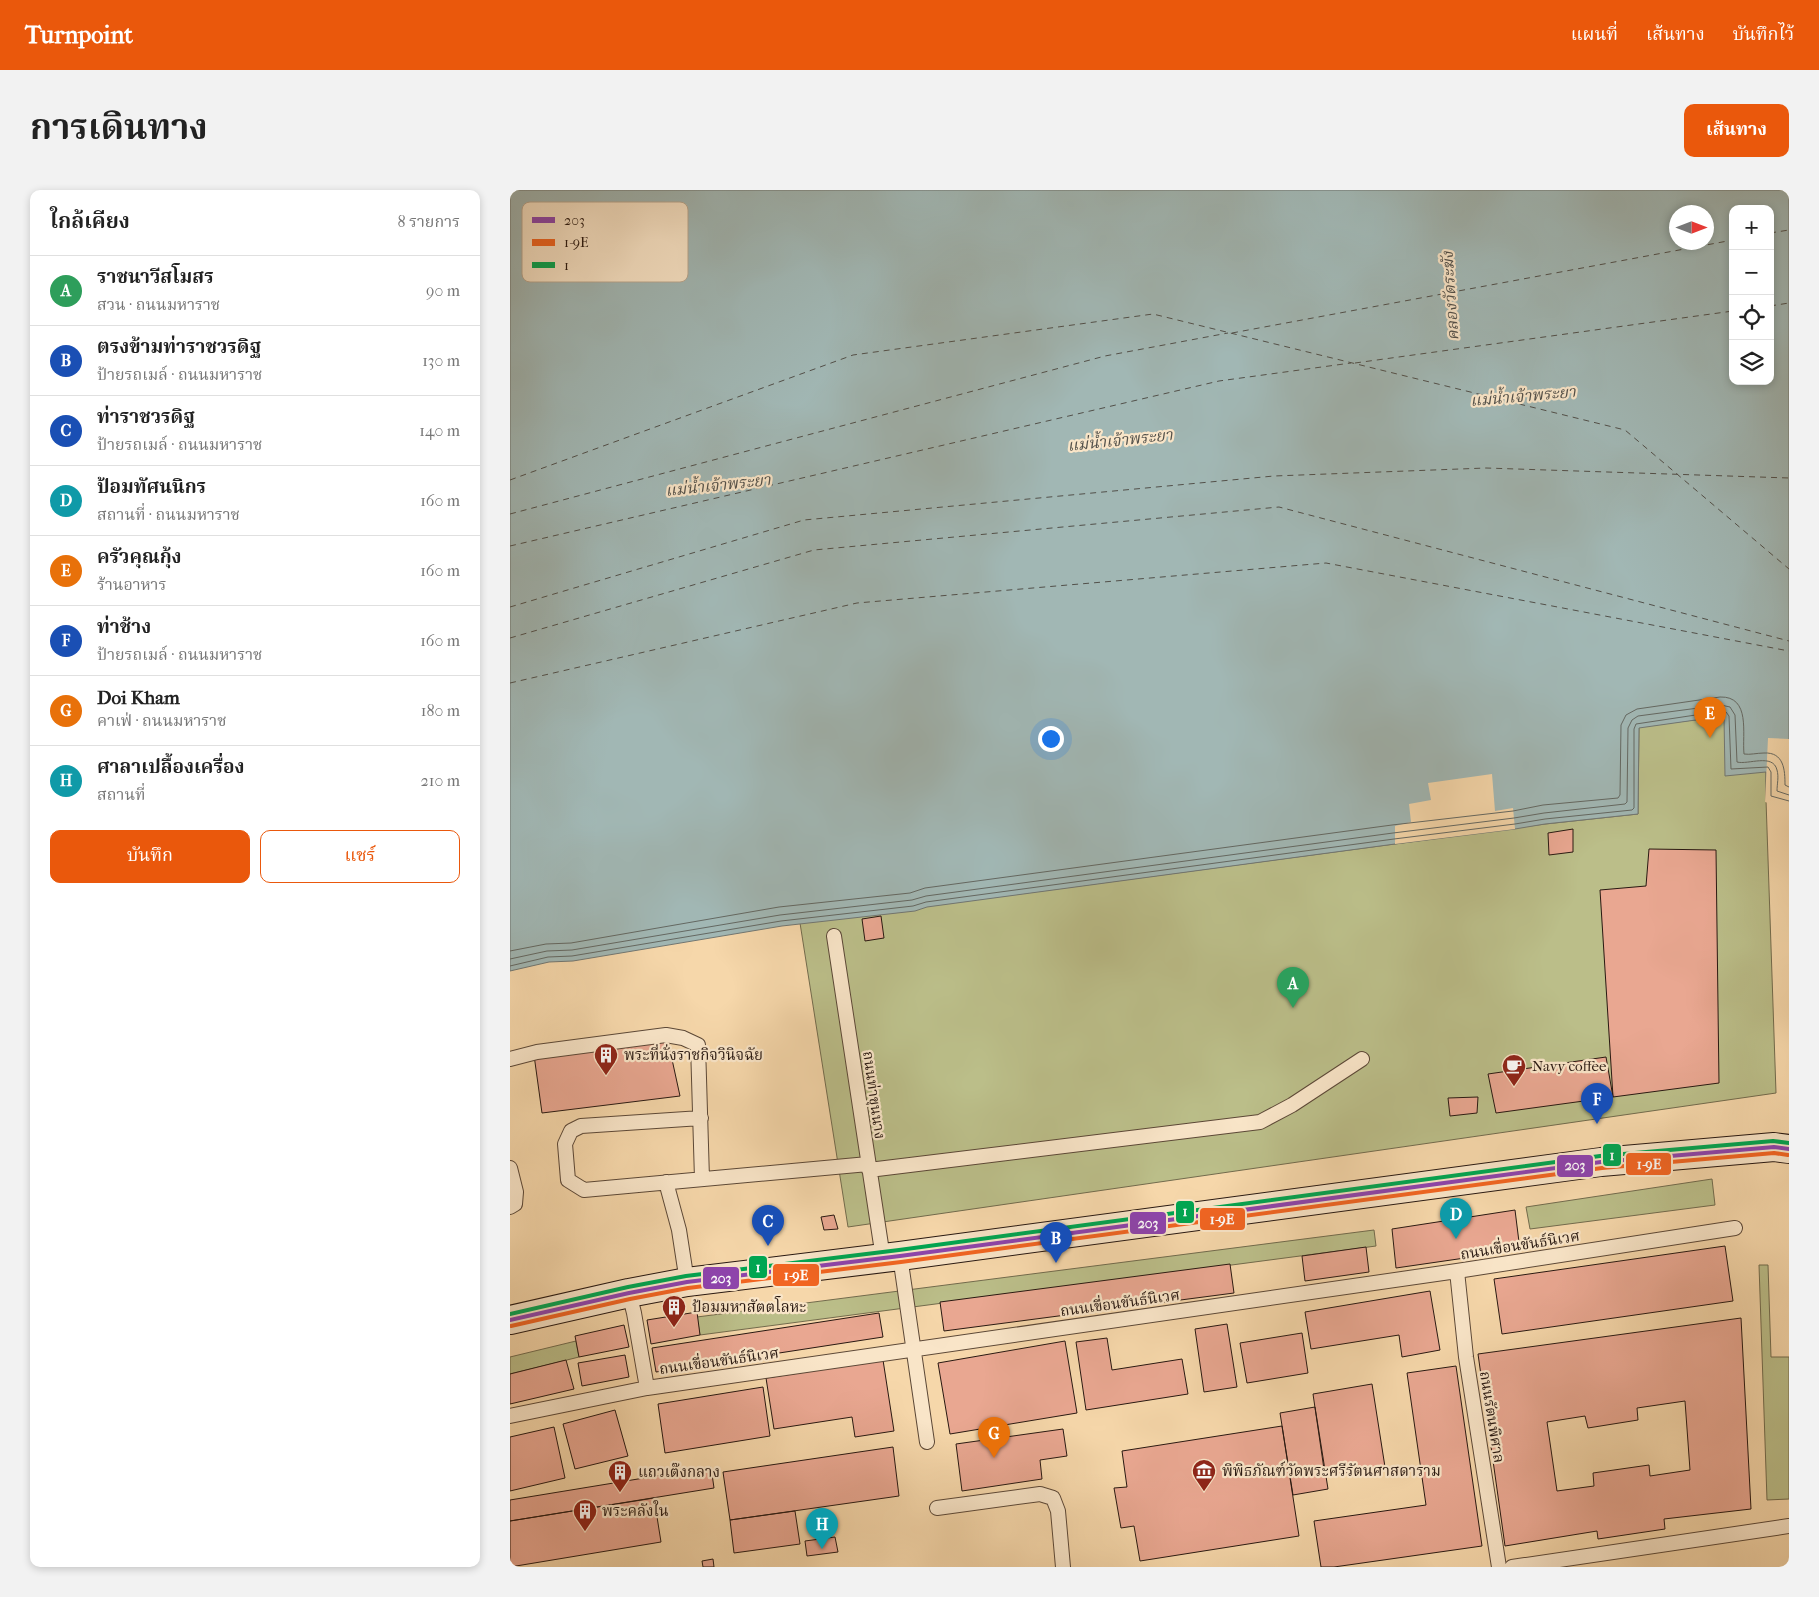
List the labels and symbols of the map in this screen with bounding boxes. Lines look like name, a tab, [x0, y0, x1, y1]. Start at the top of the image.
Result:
legend	[522, 202, 688, 282]
north arrow	[1669, 205, 1714, 250]
text: 203	[564, 212, 585, 229]
text: 1-9E	[564, 234, 589, 251]
water label: คลองวัดระฆัง	[1437, 250, 1463, 341]
text: 1	[564, 257, 569, 274]
water label: แม่น้ำเจ้าพระยา	[1469, 380, 1578, 410]
water label: แม่น้ำเจ้าพระยา	[1066, 423, 1175, 455]
water label: แม่น้ำเจ้าพระยา	[664, 468, 773, 500]
pin: E	[1694, 697, 1726, 738]
your location	[1038, 726, 1064, 752]
pin: A	[1277, 967, 1309, 1008]
building icon: พระที่นั่งราชกิจวินิจฉัย	[593, 1042, 619, 1076]
place label: พระที่นั่งราชกิจวินิจฉัย	[624, 1044, 763, 1064]
street label: ถนนท่าขุนนาง	[857, 1050, 889, 1140]
cafe icon: Navy coffee	[1501, 1053, 1527, 1087]
place label: Navy coffee	[1532, 1057, 1607, 1075]
pin: F	[1581, 1083, 1613, 1124]
line badge: 1	[1602, 1143, 1622, 1167]
text: 1	[1610, 1147, 1615, 1164]
line badge: 1-9E	[1625, 1152, 1672, 1176]
line badge: 203	[1556, 1154, 1594, 1178]
text: 1-9E	[1637, 1156, 1662, 1173]
text: 203	[1565, 1157, 1586, 1174]
pin: D	[1440, 1198, 1472, 1239]
line badge: 1	[1175, 1200, 1195, 1224]
text: 1	[1183, 1203, 1188, 1220]
pin: C	[752, 1205, 784, 1246]
line badge: 1-9E	[1199, 1207, 1246, 1231]
line badge: 203	[1129, 1211, 1167, 1235]
text: 1-9E	[1210, 1211, 1235, 1228]
text: 203	[1138, 1215, 1159, 1232]
pin: B	[1040, 1222, 1072, 1263]
street label: ถนนเขื่อนขันธ์นิเวศ	[1459, 1225, 1581, 1263]
line badge: 1	[748, 1255, 768, 1279]
text: 1	[756, 1259, 761, 1276]
line badge: 1-9E	[772, 1263, 820, 1287]
line badge: 203	[702, 1266, 740, 1290]
text: 1-9E	[784, 1267, 809, 1284]
text: 203	[711, 1270, 732, 1287]
street label: ถนนเขื่อนขันธ์นิเวศ	[1059, 1284, 1181, 1320]
building icon: ป้อมมหาสัตตโลหะ	[661, 1294, 687, 1328]
place label: ป้อมมหาสัตตโลหะ	[692, 1296, 806, 1316]
street label: ถนนเขื่อนขันธ์นิเวศ	[658, 1342, 780, 1378]
street label: ถนนรัตนพิศาล	[1476, 1370, 1508, 1464]
pin: G	[978, 1417, 1010, 1458]
museum icon: พิพิธภัณฑ์วัดพระศรีรัตนศาสดาราม	[1191, 1458, 1217, 1492]
building icon: แถวเต๊งกลาง	[607, 1459, 633, 1493]
place label: พิพิธภัณฑ์วัดพระศรีรัตนศาสดาราม	[1222, 1461, 1441, 1480]
place label: แถวเต๊งกลาง	[638, 1462, 720, 1481]
building icon: พระคลังใน	[572, 1498, 598, 1532]
place label: พระคลังใน	[602, 1500, 669, 1520]
pin: H	[806, 1508, 838, 1549]

